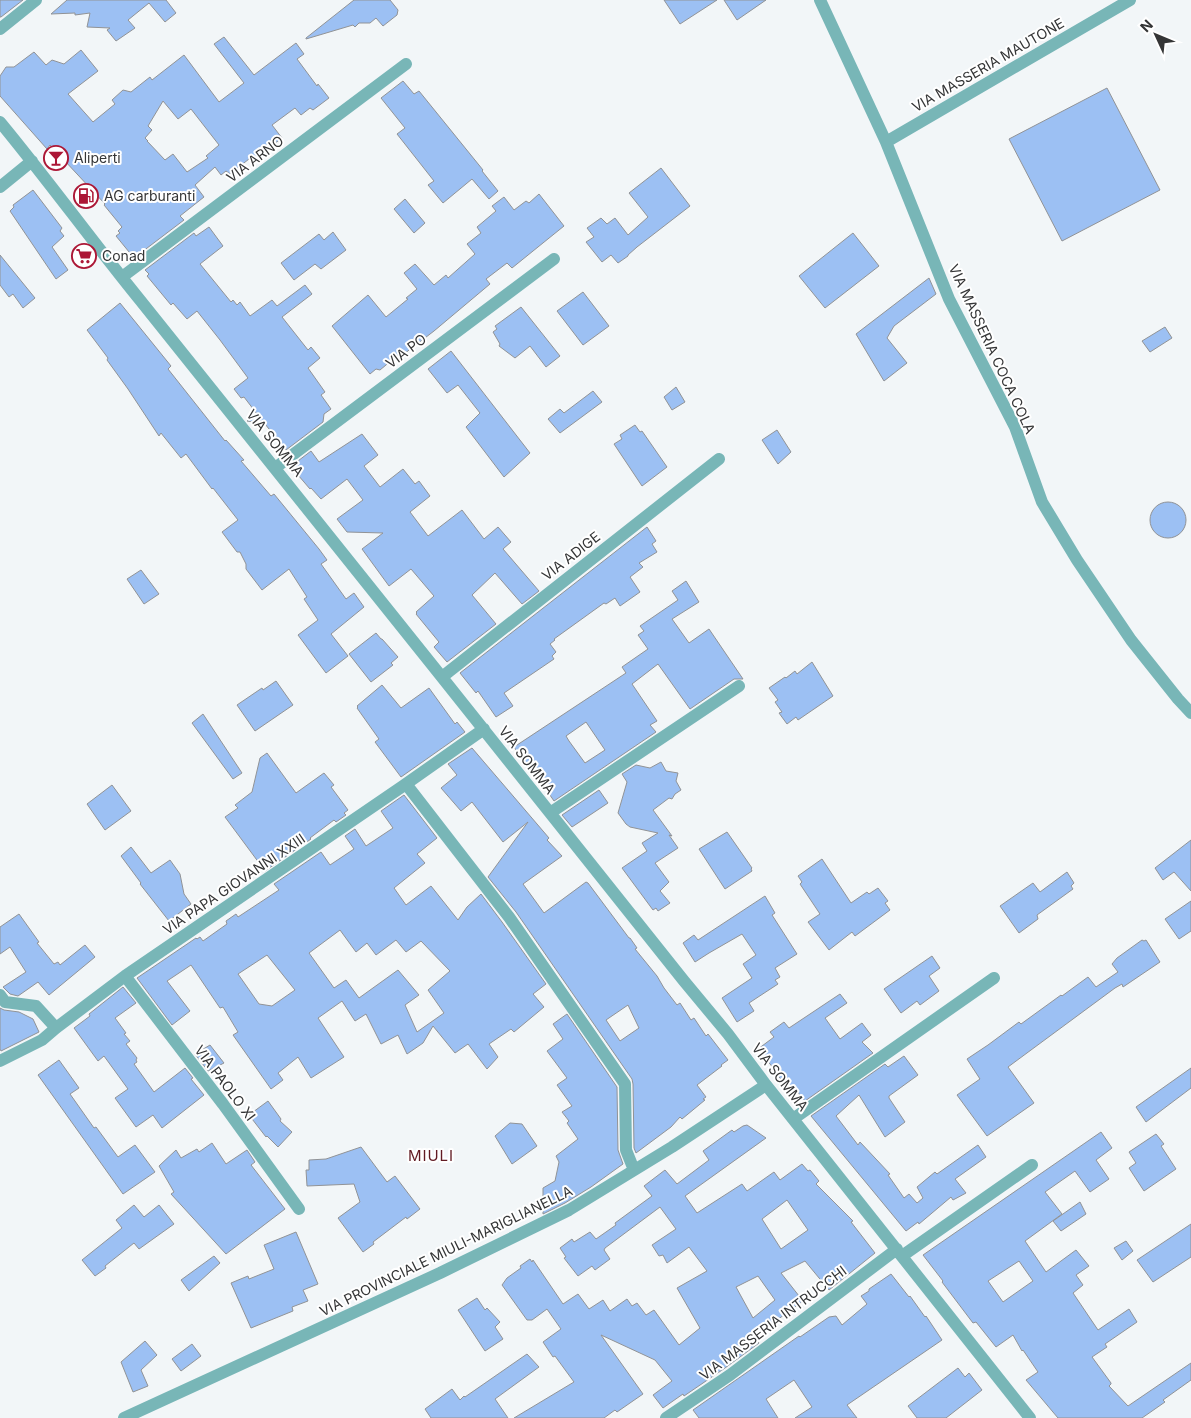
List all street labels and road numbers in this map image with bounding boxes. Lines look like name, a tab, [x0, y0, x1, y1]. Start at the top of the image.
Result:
street label: VIA MASSERIA MAUTONE	[909, 14, 1067, 115]
street label: VIA ARNO	[223, 132, 287, 186]
street label: VIA MASSERIA COCA COLA	[946, 261, 1039, 437]
street label: VIA PO	[382, 330, 429, 371]
street label: VIA SOMMA	[243, 406, 308, 480]
street label: VIA ADIGE	[538, 528, 603, 584]
street label: VIA SOMMA	[496, 722, 559, 797]
street label: VIA PAPA GIOVANNI XXIII	[159, 830, 308, 938]
street label: VIA SOMMA	[749, 1039, 812, 1114]
street label: VIA PAOLO XI	[191, 1042, 259, 1124]
street label: VIA PROVINCIALE MIULI-MARIGLIANELLA	[317, 1182, 575, 1319]
street label: VIA MASSERIA INTRUCCHI	[696, 1262, 849, 1383]

